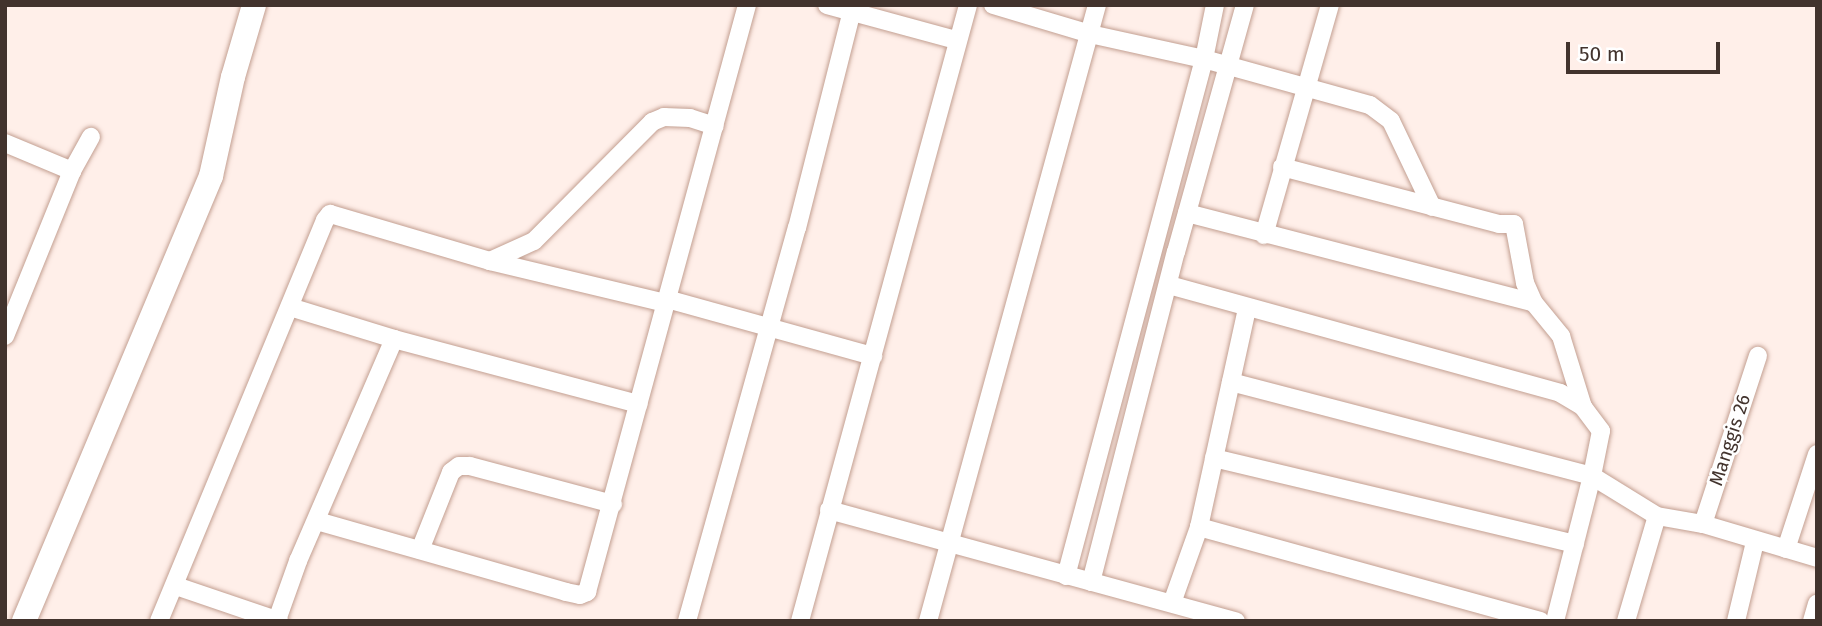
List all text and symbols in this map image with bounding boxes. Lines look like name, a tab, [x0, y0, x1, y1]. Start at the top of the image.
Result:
scale bar	[1570, 28, 1724, 72]
text: 50 m	[1579, 41, 1625, 67]
street label: Manggis 26	[1705, 391, 1755, 489]

